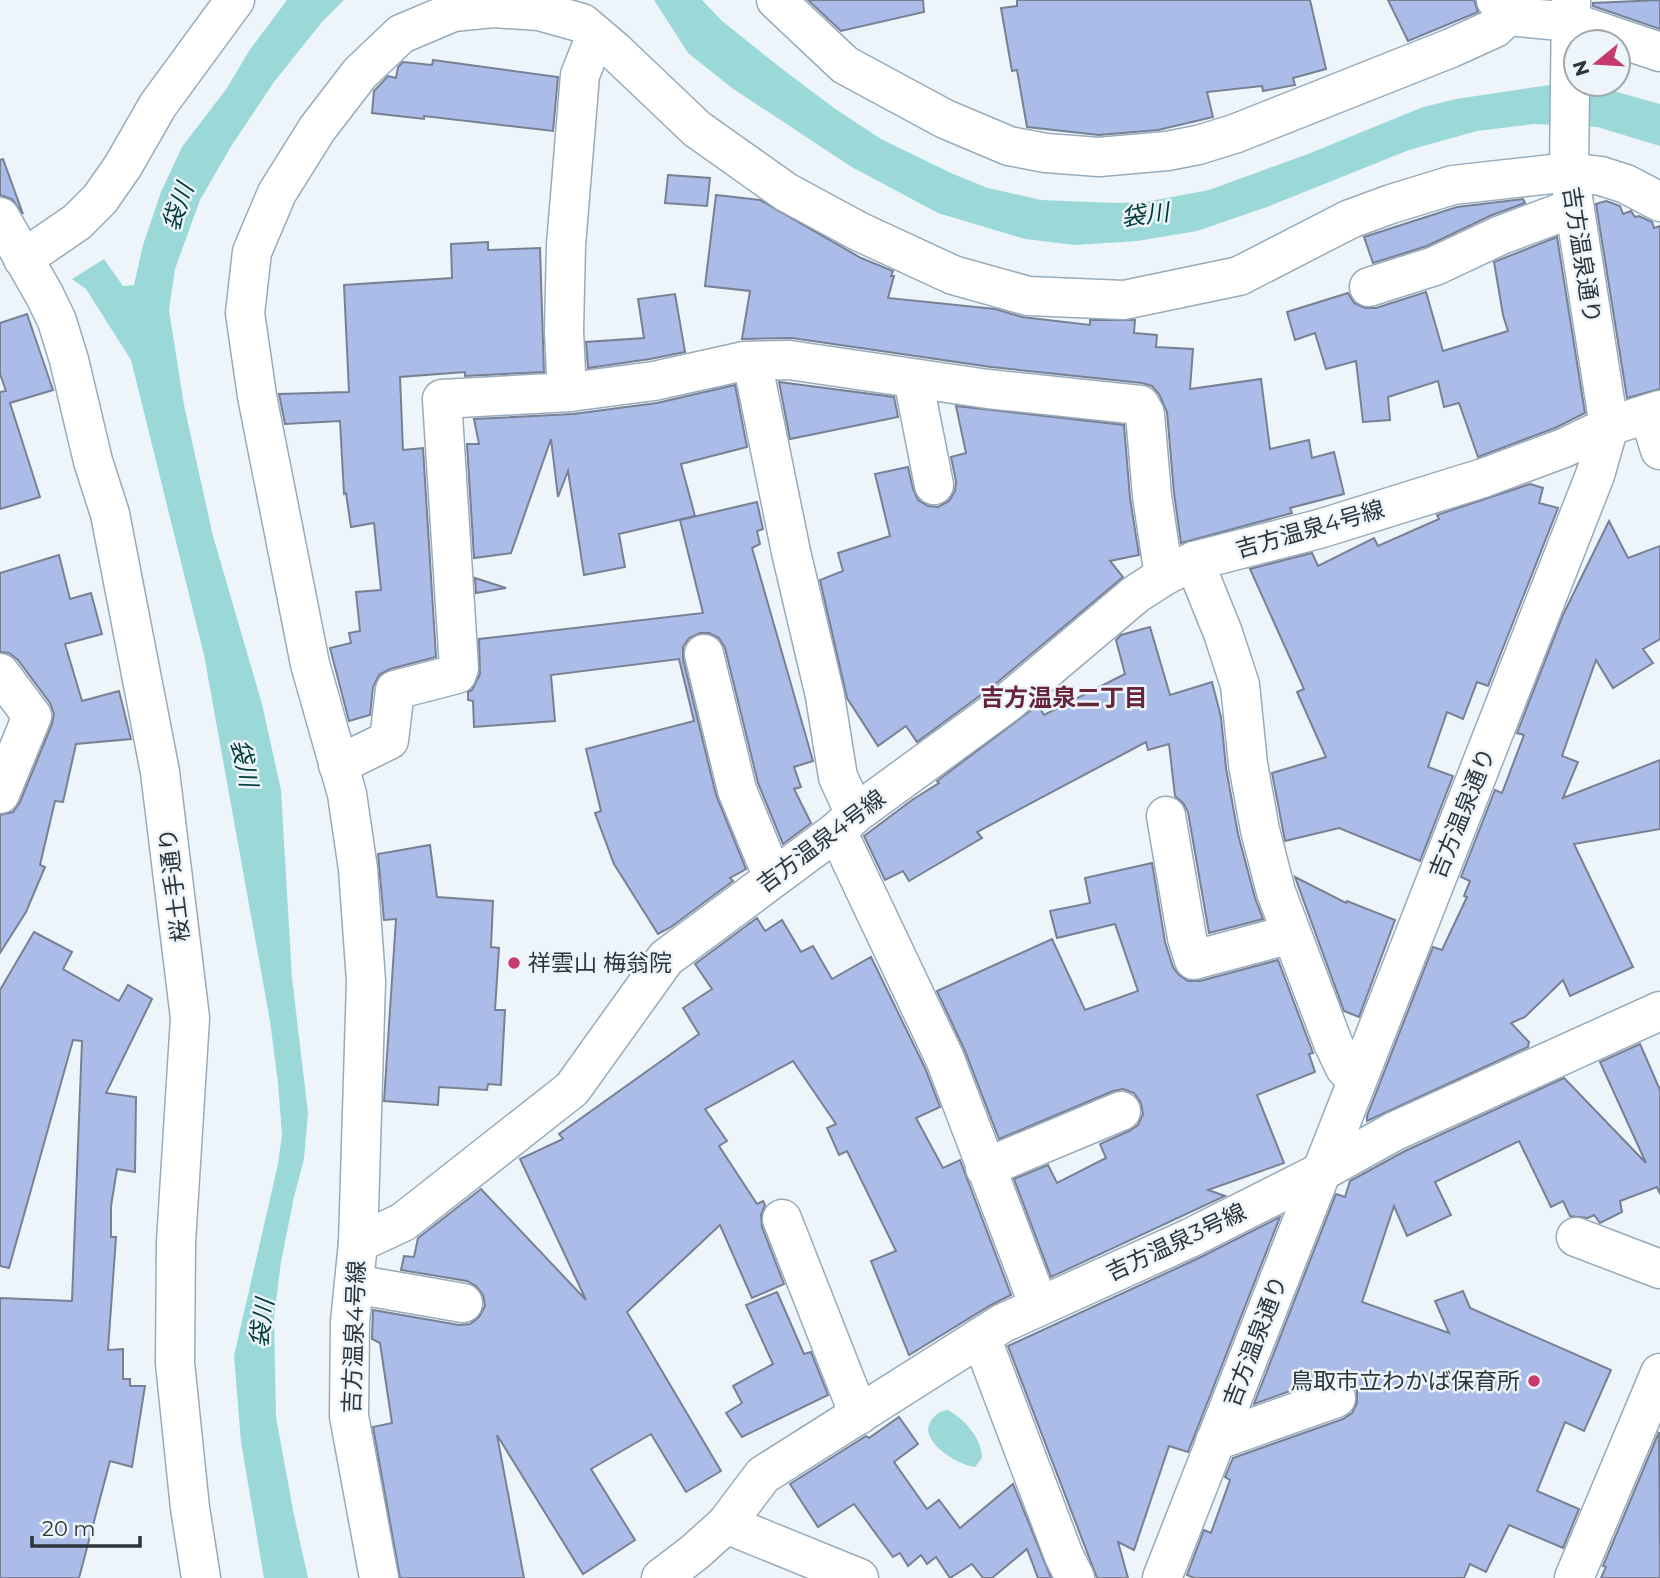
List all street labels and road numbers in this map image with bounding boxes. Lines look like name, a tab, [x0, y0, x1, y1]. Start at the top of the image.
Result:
street label: 吉方温泉通り	[1557, 185, 1607, 325]
street label: 吉方温泉4号線	[1233, 494, 1387, 564]
street label: 吉方温泉通り	[1423, 744, 1501, 882]
street label: 吉方温泉4号線	[751, 784, 891, 898]
street label: 桜土手通り	[153, 826, 195, 944]
street label: 吉方温泉3号線	[1102, 1197, 1250, 1287]
street label: 吉方温泉4号線	[337, 1260, 371, 1414]
street label: 吉方温泉通り	[1217, 1272, 1293, 1410]

